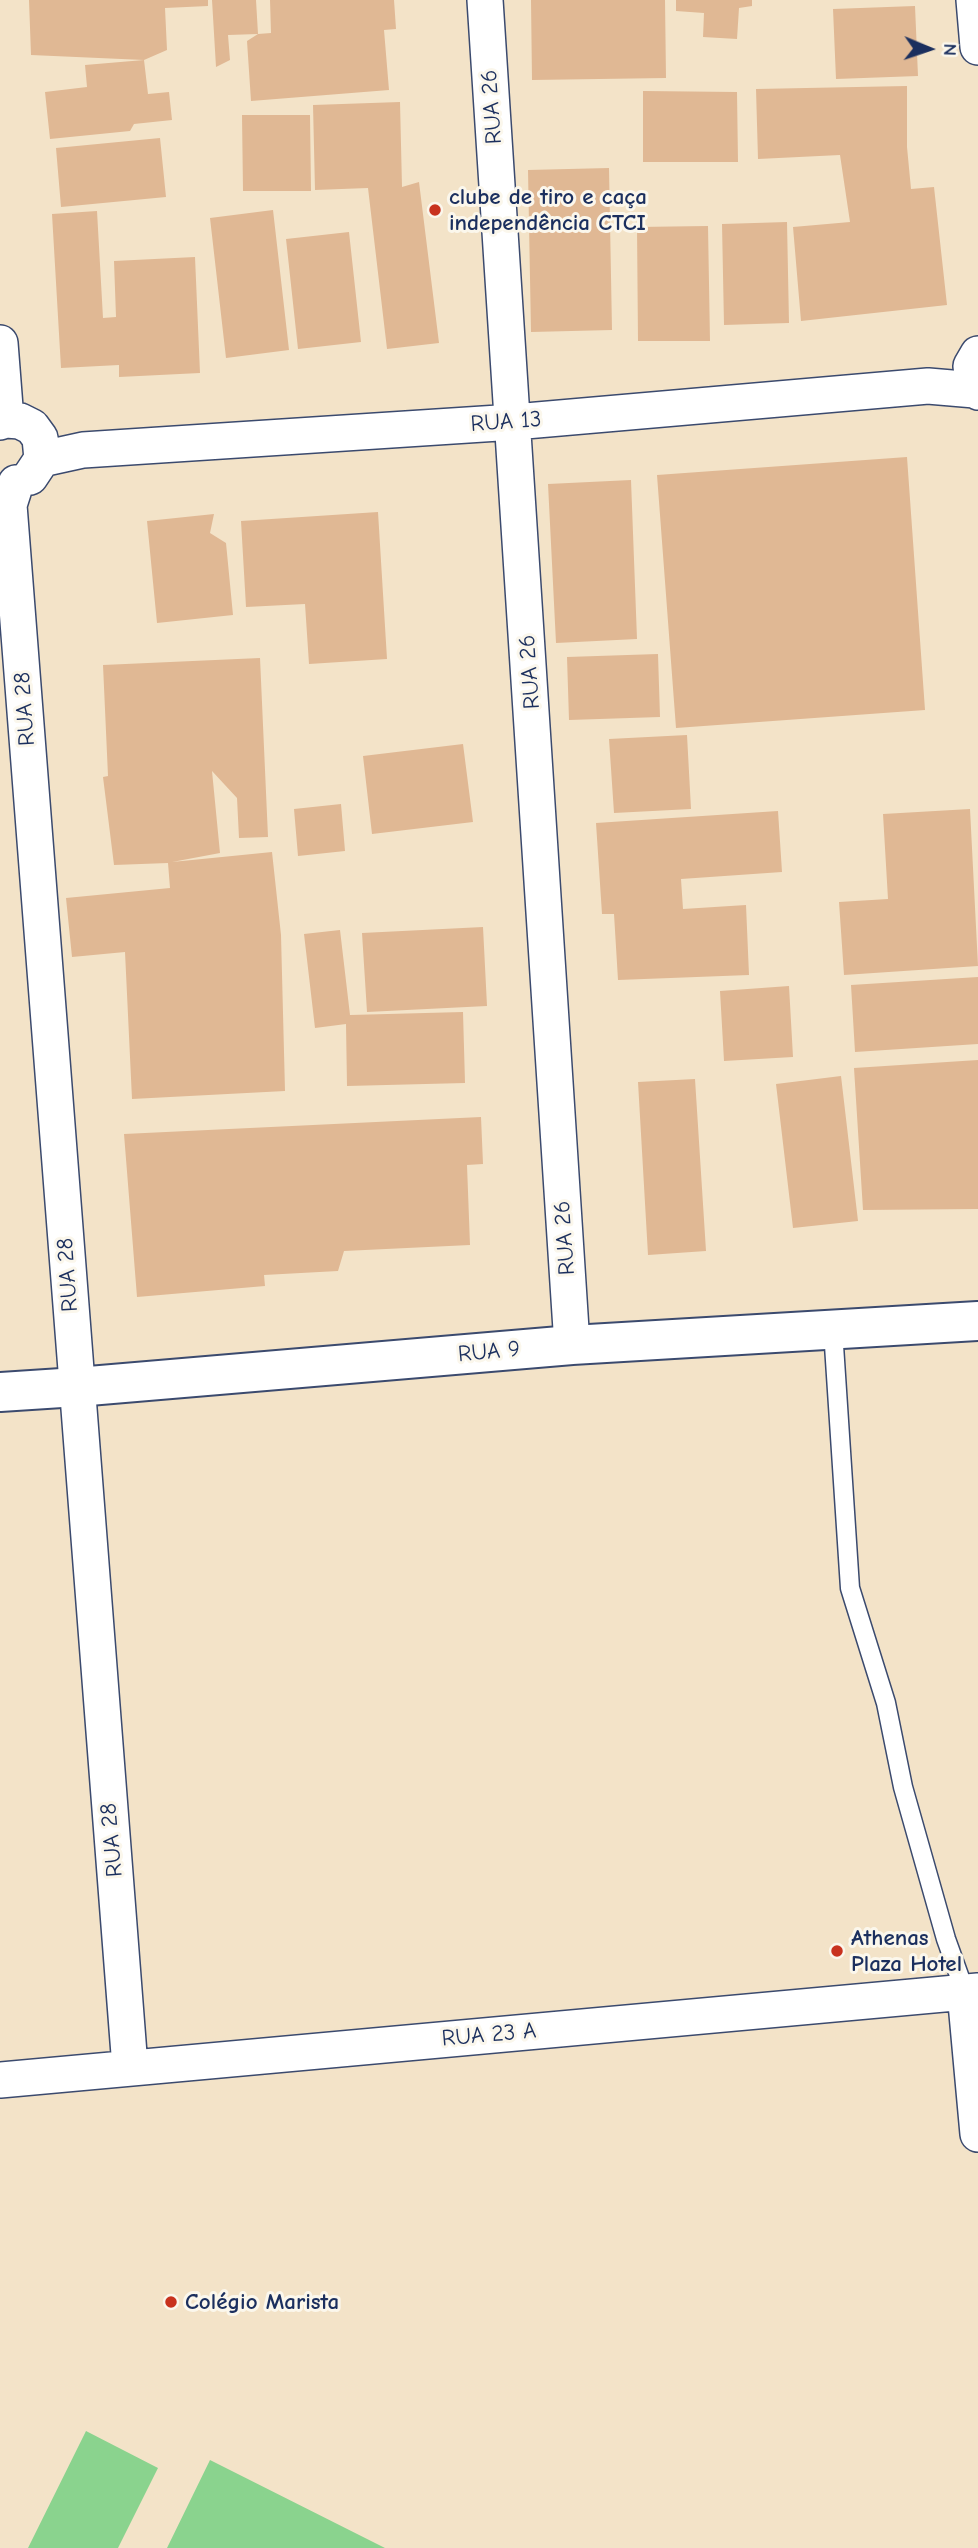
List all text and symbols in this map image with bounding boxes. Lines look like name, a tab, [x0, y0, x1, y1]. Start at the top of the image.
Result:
north arrow	[894, 14, 964, 84]
text: N	[939, 43, 961, 56]
street label: RUA 26	[476, 69, 508, 145]
place label: clube de tiro e caça independência CTCI	[449, 183, 647, 237]
marker: clube de tiro e caça independência CTCI	[427, 202, 443, 218]
street label: RUA 13	[470, 406, 542, 438]
street label: RUA 26	[514, 634, 546, 710]
street label: RUA 28	[9, 671, 41, 747]
street label: RUA 26	[549, 1200, 581, 1276]
street label: RUA 28	[52, 1237, 84, 1313]
street label: RUA 9	[457, 1336, 521, 1368]
street label: RUA 28	[95, 1802, 129, 1878]
place label: Athenas Plaza Hotel	[851, 1924, 962, 1978]
marker: Athenas Plaza Hotel	[829, 1943, 845, 1959]
street label: RUA 23 A	[440, 2017, 538, 2053]
place label: Colégio Marista	[185, 2288, 339, 2316]
marker: Colégio Marista	[163, 2294, 179, 2310]

